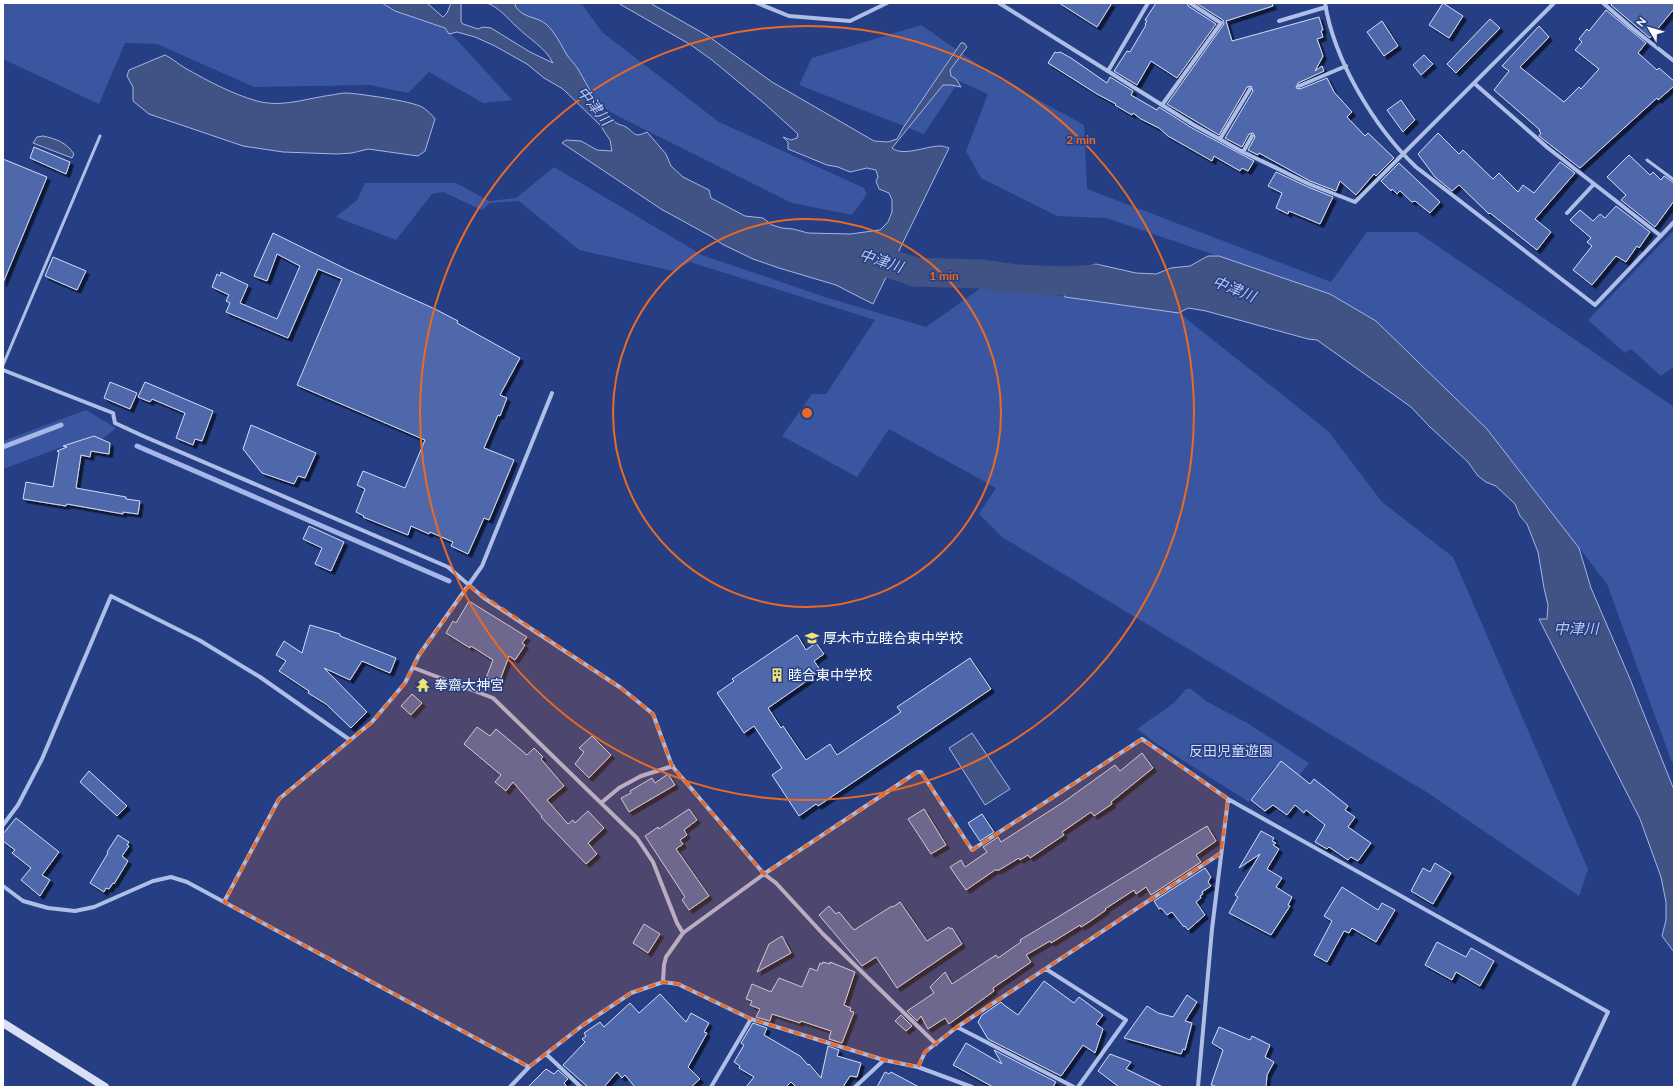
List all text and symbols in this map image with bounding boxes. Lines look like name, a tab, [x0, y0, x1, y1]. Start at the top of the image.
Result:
north arrow	[1629, 8, 1669, 48]
text: N	[1633, 14, 1648, 29]
water label: 中津川	[574, 82, 617, 130]
text: 2 min	[1066, 132, 1096, 147]
water label: 中津川	[857, 245, 907, 276]
text: 1 min	[929, 268, 959, 283]
water label: 中津川	[1210, 271, 1260, 306]
centre of rings	[800, 406, 814, 420]
water label: 中津川	[1553, 619, 1600, 637]
place label: 厚木市立睦合東中学校	[823, 629, 963, 646]
school or university icon: 厚木市立睦合東中学校	[804, 630, 820, 646]
place label: 睦合東中学校	[788, 666, 872, 683]
building icon: 睦合東中学校	[769, 667, 785, 683]
place label: 奉齋大神宮	[434, 676, 504, 693]
temple icon: 奉齋大神宮	[415, 677, 431, 693]
park label: 反田児童遊園	[1189, 742, 1273, 759]

